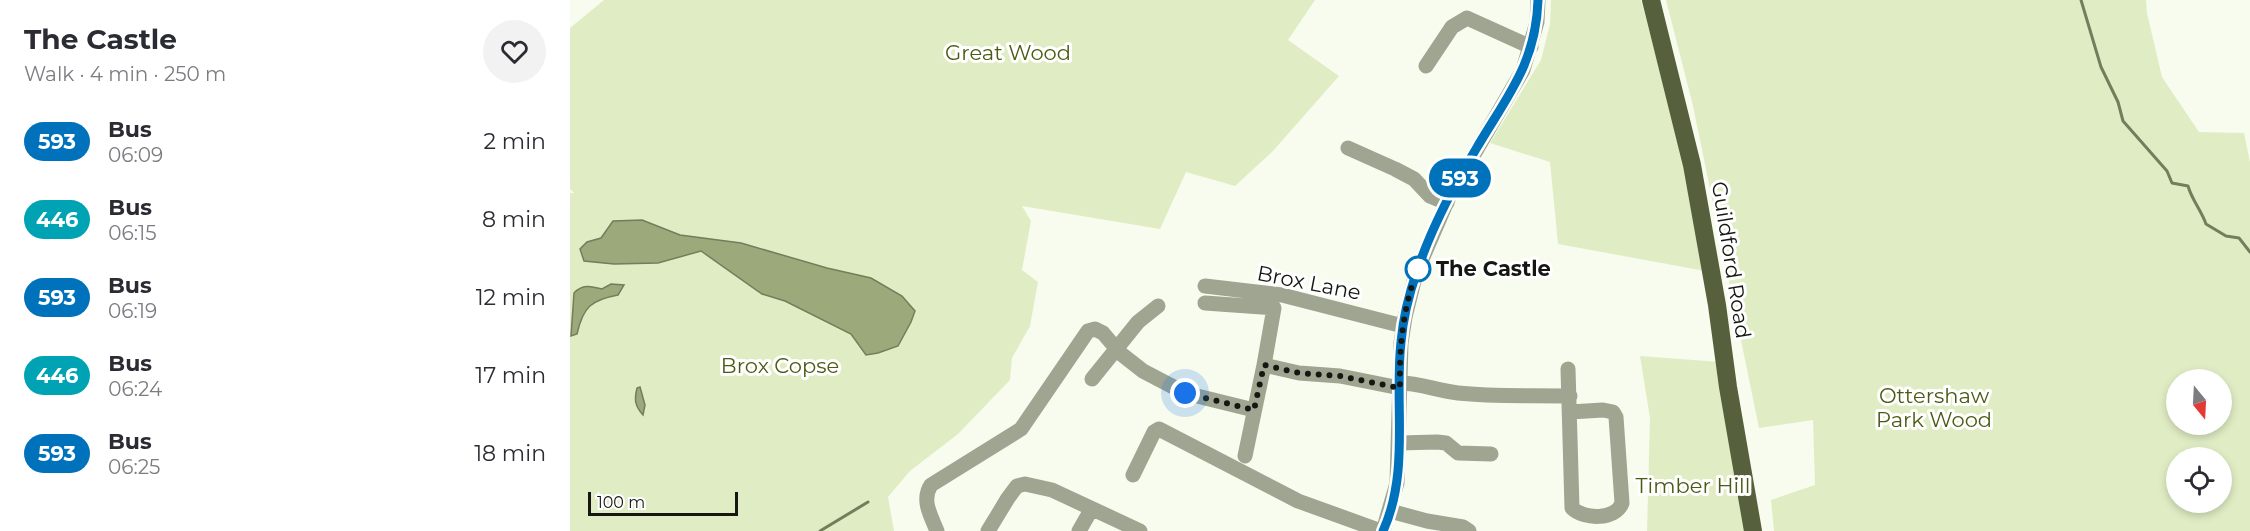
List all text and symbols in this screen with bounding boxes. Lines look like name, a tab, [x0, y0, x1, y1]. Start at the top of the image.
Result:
button: heart	[483, 20, 546, 83]
text: The Castle	[24, 22, 177, 56]
park label: Great Wood	[945, 40, 1071, 65]
text: Walk · 4 min · 250 m	[24, 62, 226, 86]
text: Bus	[108, 116, 152, 143]
text: 2 min	[484, 128, 546, 155]
text: 593	[38, 129, 76, 154]
text: 06:09	[108, 143, 163, 167]
line badge: 593	[1426, 158, 1494, 198]
text: 593	[1441, 166, 1479, 191]
street label: Guildford Road	[1707, 180, 1756, 340]
text: Bus	[108, 194, 152, 221]
text: 8 min	[482, 206, 546, 233]
text: 446	[36, 207, 78, 232]
text: 06:15	[108, 221, 157, 245]
marker: The Castle	[1405, 256, 1431, 282]
place label: The Castle	[1436, 256, 1551, 281]
street label: Brox Lane	[1255, 260, 1363, 305]
text: Bus	[108, 272, 152, 299]
text: 12 min	[476, 284, 546, 311]
text: 593	[38, 285, 76, 310]
text: 06:19	[108, 299, 157, 323]
text: Bus	[108, 350, 152, 377]
park label: Brox Copse	[721, 353, 839, 378]
text: 17 min	[475, 362, 546, 389]
text: 446	[36, 363, 78, 388]
north arrow	[2166, 369, 2232, 435]
map controls	[2166, 369, 2232, 513]
text: 06:24	[108, 377, 162, 401]
your location	[1170, 378, 1200, 408]
park label: Ottershaw Park Wood	[1876, 383, 1992, 432]
text: Bus	[108, 428, 152, 455]
text: 18 min	[474, 440, 546, 467]
text: 593	[38, 441, 76, 466]
button: locate	[2166, 447, 2232, 513]
text: 06:25	[108, 455, 160, 479]
park label: Timber Hill	[1636, 473, 1750, 498]
scale bar	[588, 489, 738, 516]
text: 100 m	[597, 493, 645, 512]

